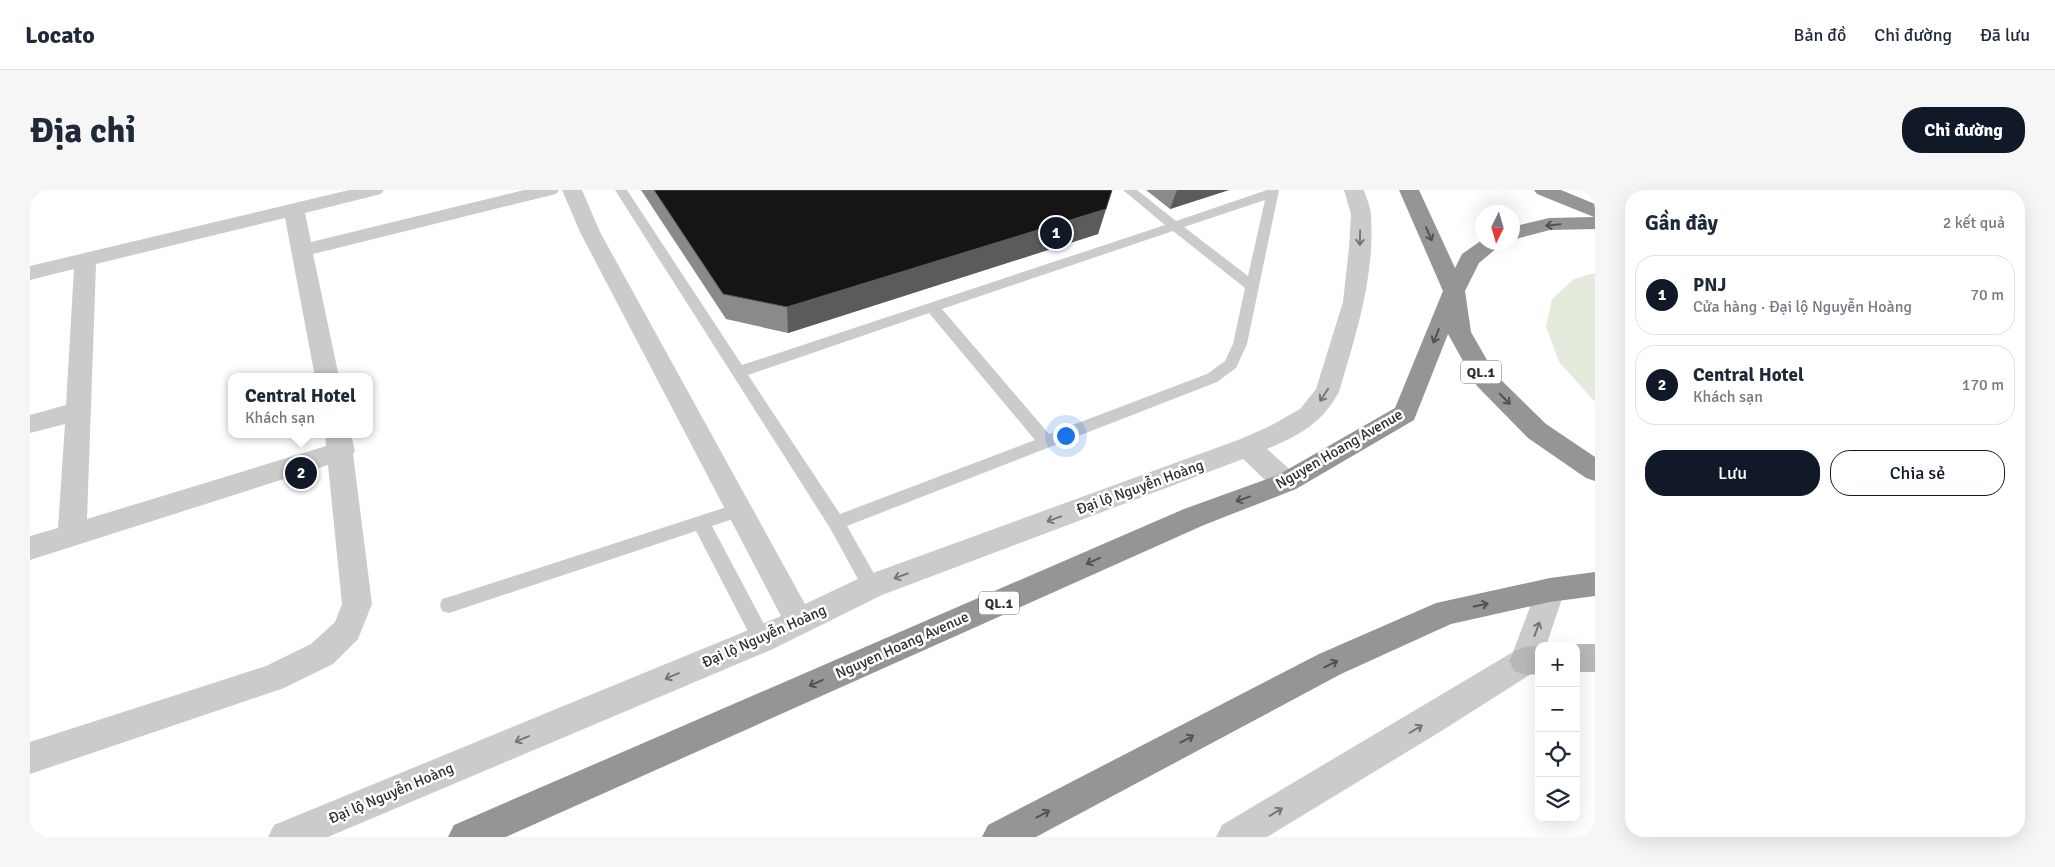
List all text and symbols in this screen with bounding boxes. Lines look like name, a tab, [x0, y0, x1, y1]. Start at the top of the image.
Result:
text: Locato	[25, 20, 95, 50]
text: Bản đồ	[1794, 24, 1846, 46]
text: Chỉ đường	[1874, 24, 1952, 46]
text: Đã lưu	[1980, 24, 2030, 46]
button: Chỉ đường	[1902, 107, 2025, 153]
text: Địa chỉ	[30, 109, 136, 152]
north arrow	[1475, 205, 1520, 250]
text: Gần đây	[1645, 210, 1718, 236]
text: 2 kết quả	[1943, 213, 2005, 233]
pin: 1	[1040, 214, 1072, 252]
one-way arrow	[1546, 220, 1562, 230]
one-way arrow	[1425, 226, 1435, 241]
one-way arrow	[1355, 230, 1365, 246]
text: PNJ	[1693, 273, 1726, 297]
text: 1	[1658, 285, 1666, 305]
text: 70 m	[1970, 285, 2004, 305]
text: Cửa hàng · Đại lộ Nguyễn Hoàng	[1693, 297, 1912, 317]
one-way arrow	[1431, 328, 1440, 343]
road number: QL.1	[1461, 360, 1501, 383]
text: Central Hotel	[1693, 363, 1804, 387]
popup	[228, 373, 373, 438]
text: 2	[1658, 375, 1666, 395]
text: 170 m	[1962, 375, 2004, 395]
text: Central Hotel	[245, 384, 356, 408]
text: Khách sạn	[1693, 387, 1763, 407]
one-way arrow	[1319, 388, 1329, 402]
one-way arrow	[1499, 393, 1512, 405]
street label: Nguyen Hoang Avenue	[1272, 405, 1406, 493]
text: Khách sạn	[245, 408, 315, 428]
your location	[1053, 423, 1079, 449]
button: Lưu	[1645, 450, 1820, 496]
button: Chia sẻ	[1830, 450, 2005, 496]
pin: 2	[285, 454, 317, 492]
street label: Đại lộ Nguyễn Hoàng	[1074, 455, 1206, 518]
one-way arrow	[1236, 495, 1251, 504]
one-way arrow	[1046, 515, 1062, 524]
one-way arrow	[1086, 557, 1101, 567]
one-way arrow	[894, 572, 909, 581]
road number: QL.1	[979, 592, 1019, 614]
one-way arrow	[1473, 599, 1489, 609]
street label: Đại lộ Nguyễn Hoàng	[699, 600, 829, 671]
street label: Nguyen Hoang Avenue	[833, 607, 971, 683]
one-way arrow	[1532, 621, 1542, 637]
map controls	[1535, 642, 1580, 822]
button: +	[1535, 642, 1580, 687]
one-way arrow	[1323, 659, 1338, 668]
one-way arrow	[665, 672, 680, 681]
one-way arrow	[809, 678, 824, 688]
button: −	[1535, 687, 1580, 732]
one-way arrow	[1408, 723, 1422, 733]
button: locate	[1535, 732, 1580, 777]
one-way arrow	[515, 734, 530, 744]
one-way arrow	[1179, 734, 1194, 744]
street label: Đại lộ Nguyễn Hoàng	[325, 758, 456, 827]
button: layers	[1535, 777, 1580, 822]
one-way arrow	[1269, 807, 1283, 817]
one-way arrow	[1035, 809, 1050, 819]

